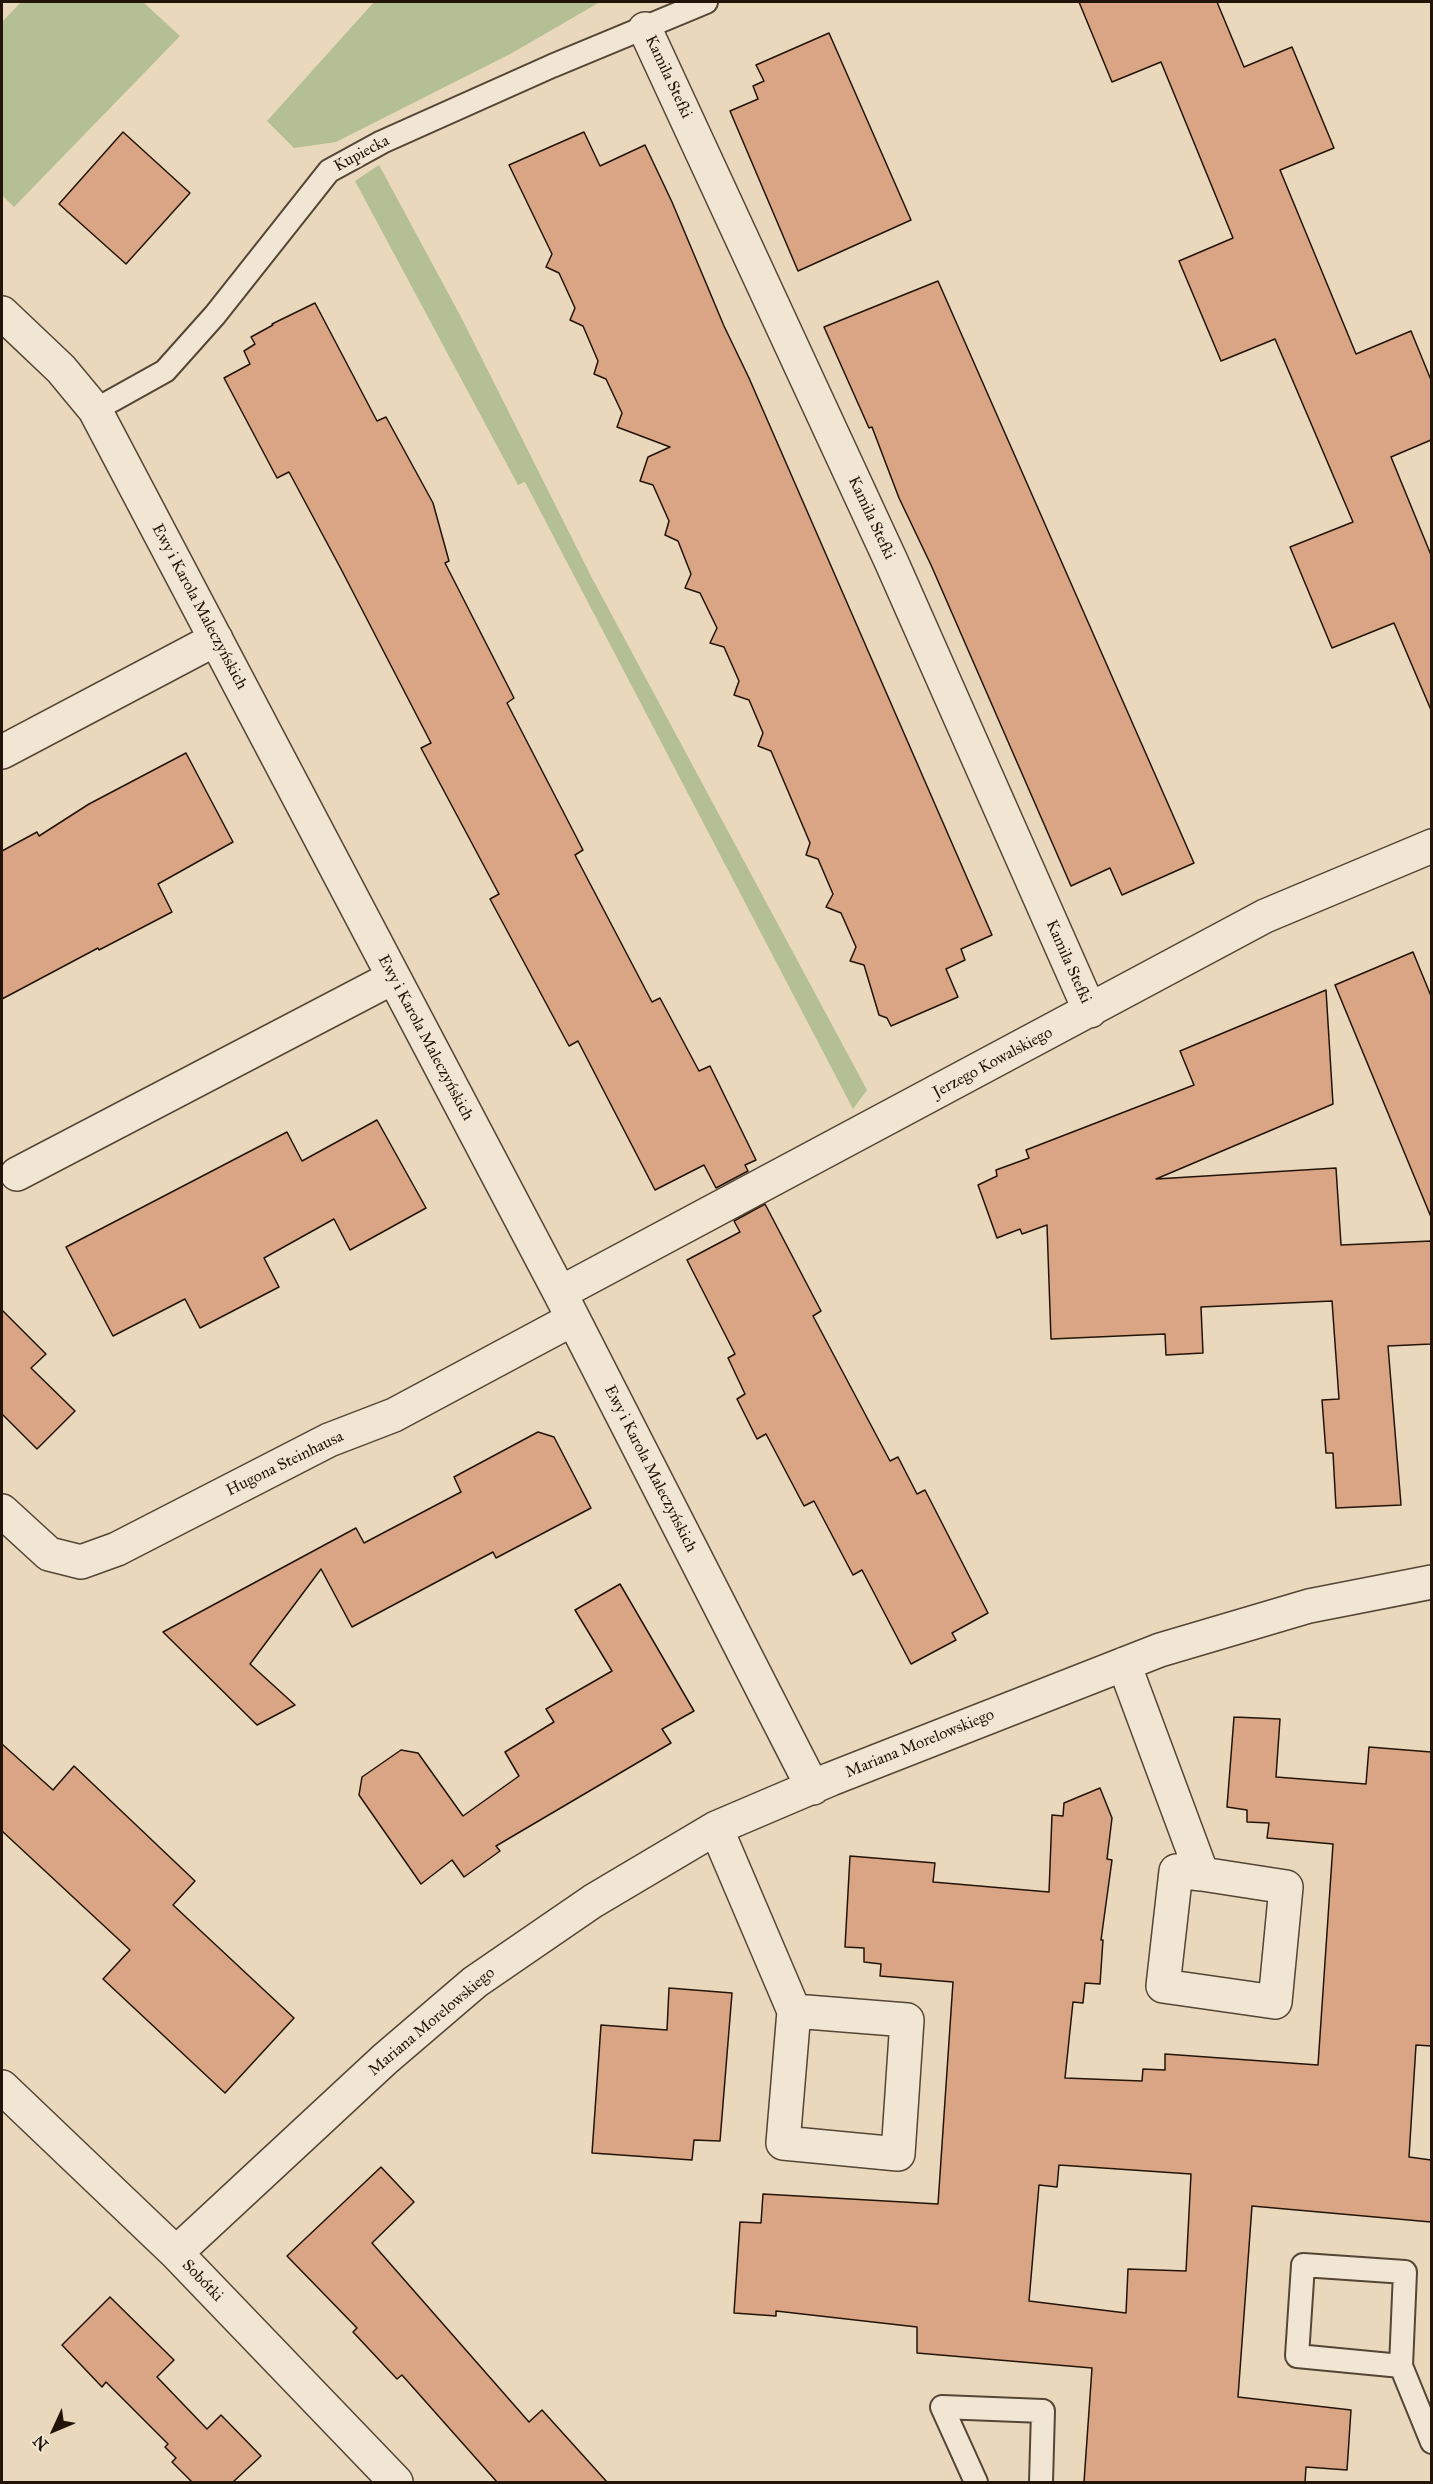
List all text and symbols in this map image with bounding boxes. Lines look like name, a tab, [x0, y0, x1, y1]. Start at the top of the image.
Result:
street label: Kamila Stefki	[640, 33, 696, 121]
street label: Kupiecka	[331, 132, 393, 176]
street label: Kamila Stefki	[843, 474, 899, 562]
street label: Ewy i Karola Maleczyńskich	[147, 521, 251, 693]
street label: Kamila Stefki	[1041, 917, 1095, 1007]
street label: Ewy i Karola Maleczyńskich	[373, 952, 477, 1124]
street label: Jerzego Kowalskiego	[930, 1023, 1056, 1103]
street label: Ewy i Karola Maleczyńskich	[600, 1382, 700, 1556]
street label: Hugona Steinhausa	[223, 1427, 347, 1501]
street label: Mariana Morelowskiego	[843, 1705, 997, 1783]
street label: Mariana Morelowskiego	[365, 1964, 499, 2080]
street label: Sobótki	[177, 2256, 227, 2306]
north arrow	[24, 2400, 84, 2460]
text: N	[29, 2431, 52, 2454]

